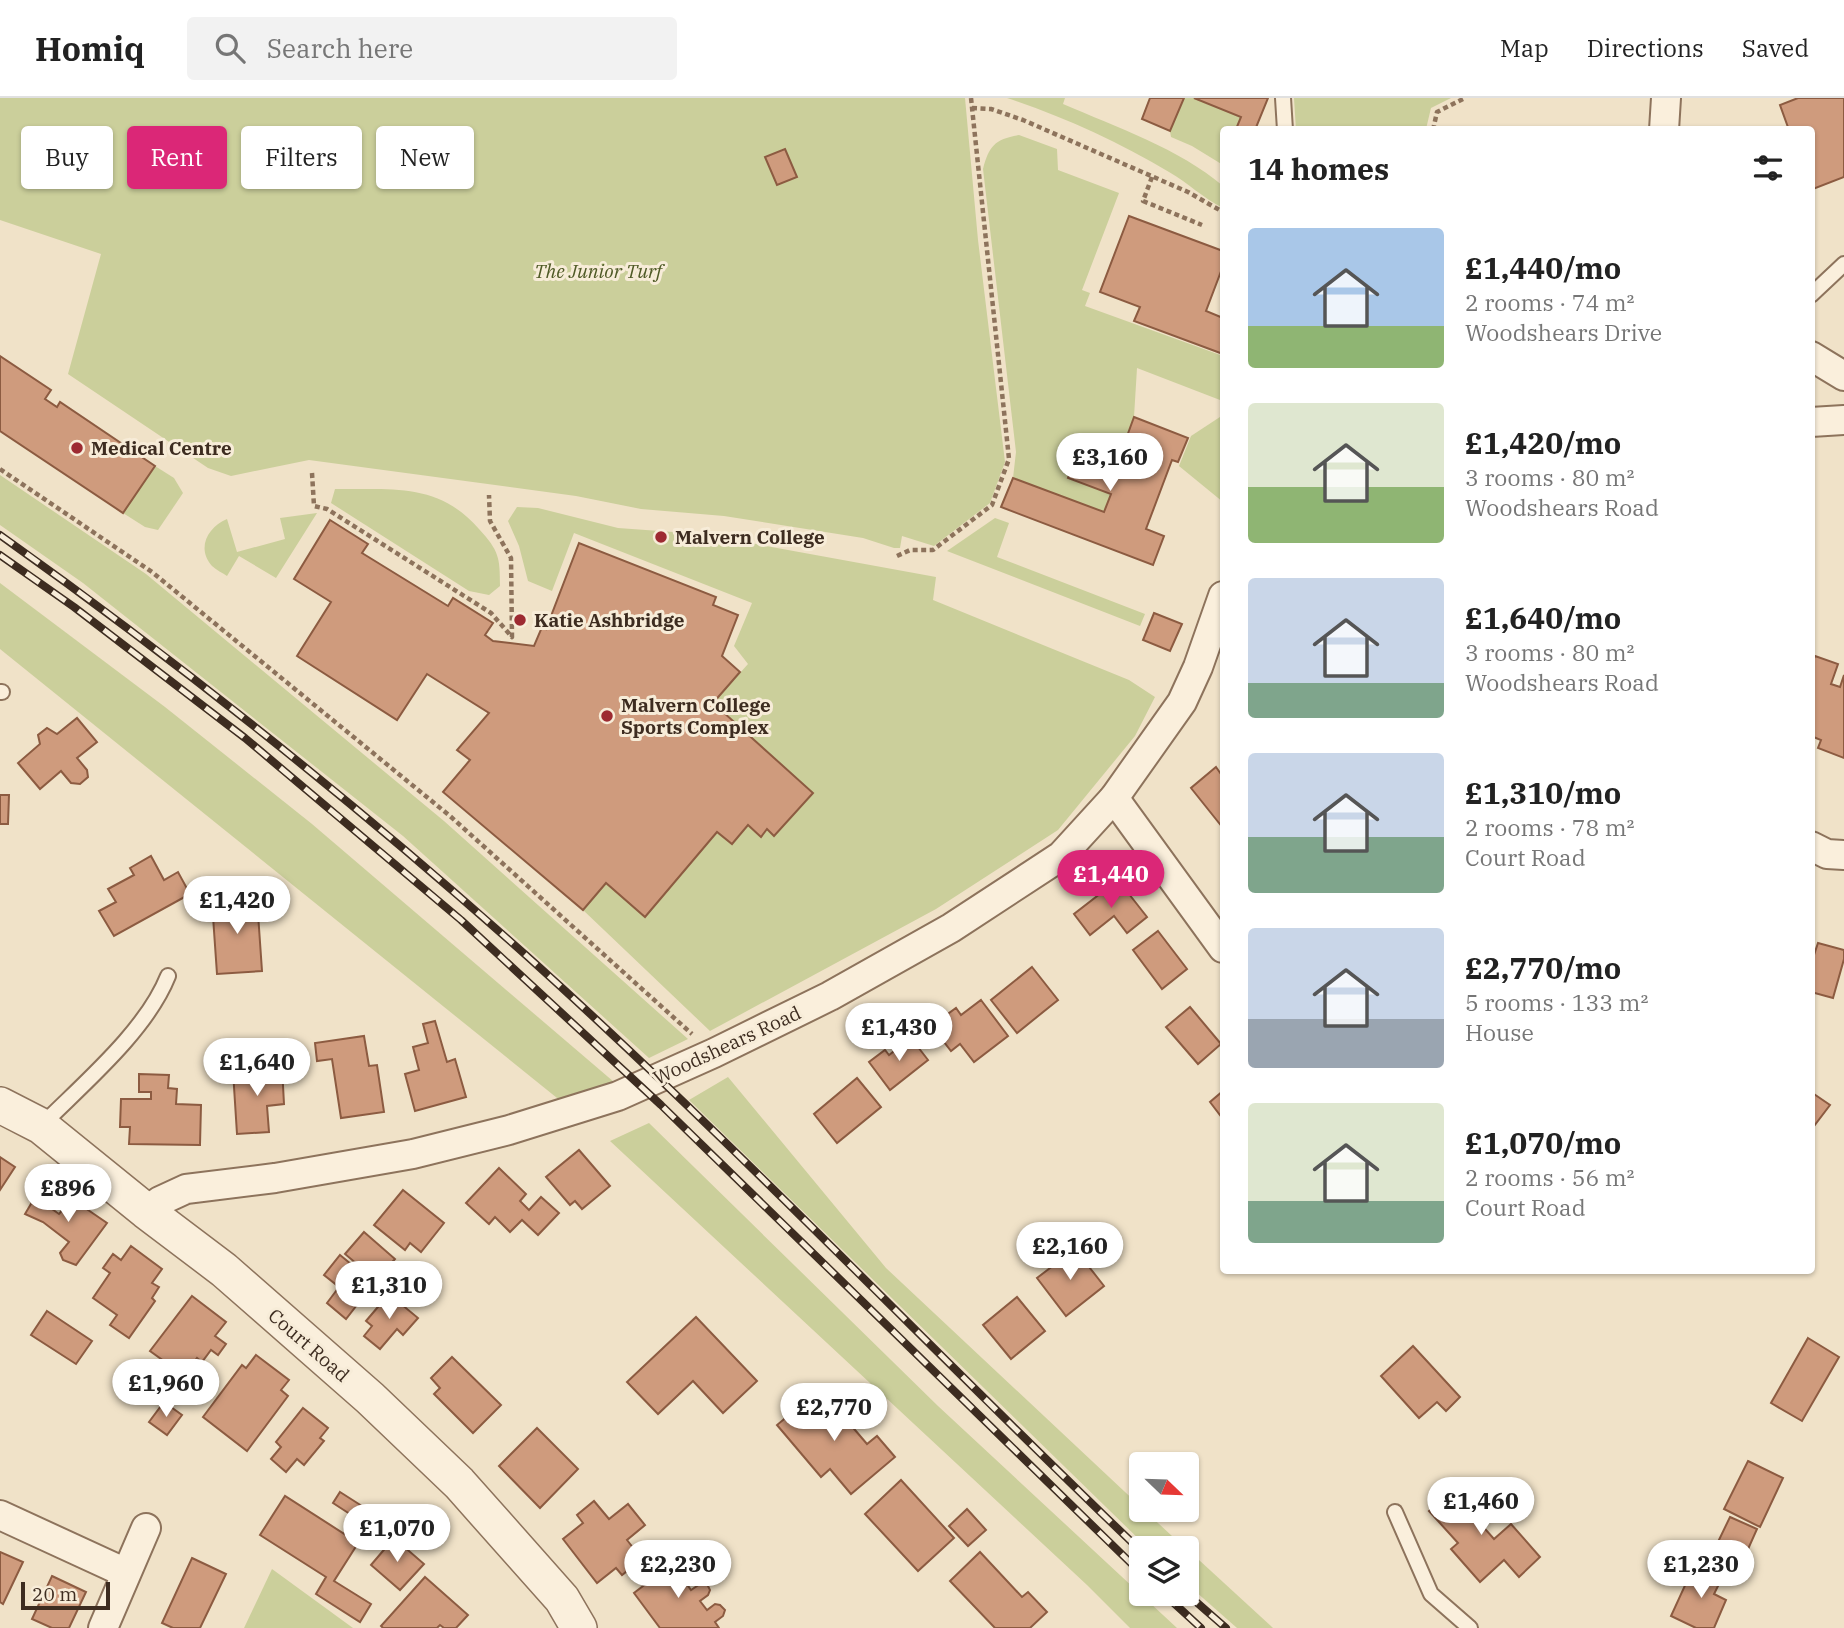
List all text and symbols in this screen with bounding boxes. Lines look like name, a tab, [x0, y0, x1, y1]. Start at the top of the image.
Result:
search box	[187, 17, 677, 80]
text: Homiq	[35, 27, 145, 70]
icon: search	[211, 29, 249, 67]
text: Search here	[267, 31, 413, 65]
text: Map	[1500, 32, 1549, 64]
text: Directions	[1587, 32, 1704, 64]
text: Saved	[1742, 32, 1809, 64]
chip: Buy	[21, 126, 113, 189]
chip: Rent	[127, 126, 227, 189]
chip: Filters	[241, 126, 362, 189]
chip: New	[376, 126, 474, 189]
text: 14 homes	[1248, 149, 1389, 188]
icon: filters	[1749, 149, 1787, 187]
text: £1,440/mo	[1465, 248, 1621, 287]
icon: home	[1304, 256, 1388, 340]
park label: The Junior Turf	[534, 259, 665, 283]
text: 2 rooms · 74 m²	[1465, 287, 1635, 317]
text: Woodshears Drive	[1465, 317, 1662, 347]
text: £1,420/mo	[1465, 423, 1621, 462]
icon: home	[1304, 431, 1388, 515]
pin: £3,160	[1053, 434, 1167, 493]
place label: Medical Centre	[91, 436, 232, 460]
marker: Medical Centre	[69, 440, 85, 456]
text: £3,160	[1072, 441, 1148, 471]
text: 3 rooms · 80 m²	[1465, 462, 1635, 492]
text: Woodshears Road	[1465, 492, 1659, 522]
place label: Malvern College	[675, 525, 825, 549]
marker: Malvern College	[653, 529, 669, 545]
text: £1,640/mo	[1465, 598, 1621, 637]
icon: home	[1304, 606, 1388, 690]
place label: Katie Ashbridge	[534, 608, 685, 632]
marker: Katie Ashbridge	[512, 612, 528, 628]
text: 3 rooms · 80 m²	[1465, 637, 1635, 667]
text: Woodshears Road	[1465, 667, 1659, 697]
place label: Malvern College Sports Complex	[621, 693, 771, 739]
marker: Malvern College Sports Complex	[599, 708, 615, 724]
text: £1,310/mo	[1465, 773, 1621, 812]
icon: home	[1304, 781, 1388, 865]
text: 2 rooms · 78 m²	[1465, 812, 1635, 842]
text: Court Road	[1465, 842, 1586, 872]
pin: £1,440	[1054, 850, 1168, 910]
text: £1,440	[1073, 858, 1149, 888]
pin: £1,420	[180, 876, 294, 936]
text: £1,420	[199, 884, 275, 914]
text: £2,770/mo	[1465, 948, 1621, 987]
icon: home	[1304, 956, 1388, 1040]
text: 5 rooms · 133 m²	[1465, 987, 1648, 1017]
street label: Woodshears Road	[649, 1000, 805, 1090]
pin: £1,430	[842, 1004, 956, 1063]
text: £1,430	[861, 1011, 937, 1041]
text: House	[1465, 1017, 1534, 1047]
pin: £1,640	[200, 1038, 314, 1098]
text: £1,640	[219, 1046, 295, 1076]
text: £1,070/mo	[1465, 1123, 1621, 1162]
icon: home	[1304, 1131, 1388, 1215]
text: 2 rooms · 56 m²	[1465, 1162, 1635, 1192]
pin: £896	[27, 1164, 109, 1224]
text: £896	[40, 1172, 96, 1202]
text: Court Road	[1465, 1192, 1586, 1222]
pin: £2,160	[1013, 1222, 1127, 1282]
text: £2,160	[1032, 1230, 1108, 1260]
pin: £1,310	[332, 1262, 446, 1321]
text: £1,310	[351, 1269, 427, 1299]
street label: Court Road	[264, 1303, 354, 1387]
pin: £1,960	[109, 1360, 223, 1419]
text: £1,960	[128, 1367, 204, 1397]
pin: £2,770	[777, 1384, 891, 1443]
text: £2,770	[796, 1391, 872, 1421]
north arrow	[1129, 1452, 1199, 1522]
map controls	[1129, 1452, 1199, 1606]
pin: £1,460	[1424, 1478, 1538, 1537]
text: £1,460	[1443, 1485, 1519, 1515]
pin: £1,070	[340, 1504, 454, 1564]
text: £1,070	[359, 1512, 435, 1542]
button: layers	[1129, 1536, 1199, 1606]
pin: £2,230	[621, 1540, 735, 1600]
pin: £1,230	[1644, 1540, 1758, 1600]
text: £2,230	[640, 1548, 716, 1578]
text: £1,230	[1663, 1548, 1739, 1578]
scale bar	[21, 1579, 110, 1611]
text: 20 m	[32, 1582, 77, 1606]

